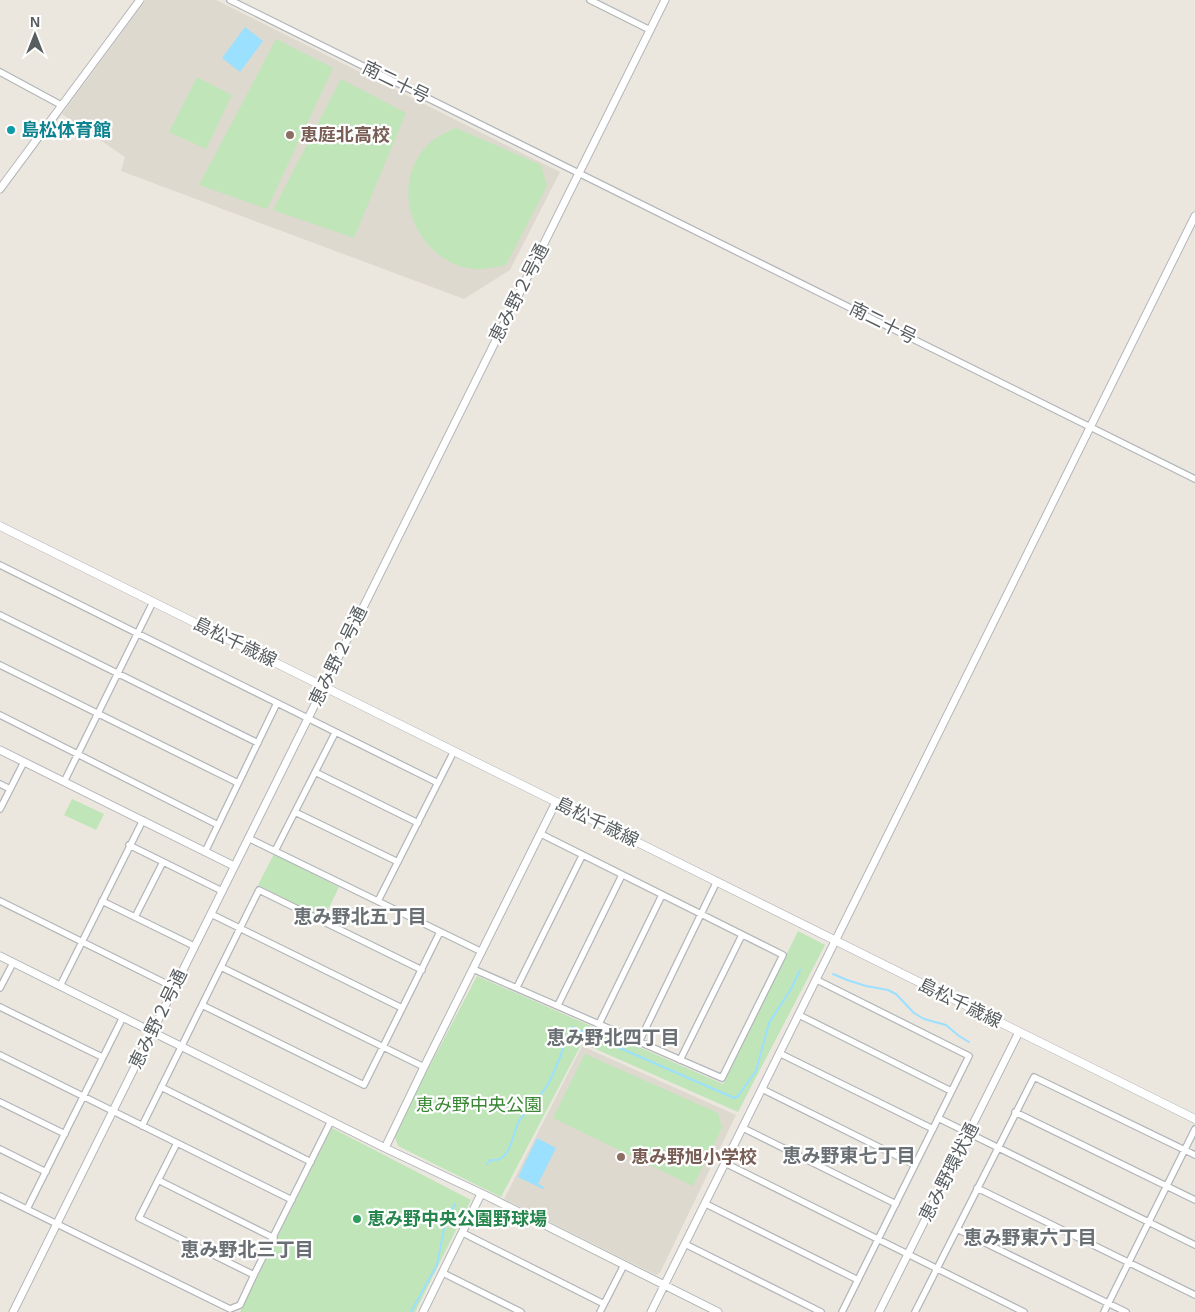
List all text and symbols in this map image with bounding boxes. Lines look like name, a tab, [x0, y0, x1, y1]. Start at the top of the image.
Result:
north arrow	[10, 10, 60, 60]
text: N	[30, 14, 40, 30]
street label: 南二十号	[359, 57, 433, 107]
place label: 島松体育館	[21, 120, 111, 140]
marker: 島松体育館	[5, 124, 17, 136]
place label: 恵庭北高校	[300, 125, 390, 145]
marker: 恵庭北高校	[284, 129, 296, 141]
street label: 恵み野２号通	[486, 240, 552, 346]
street label: 南二十号	[846, 298, 920, 348]
street label: 恵み野２号通	[305, 603, 371, 709]
street label: 島松千歳線	[190, 613, 280, 671]
street label: 島松千歳線	[552, 793, 642, 851]
district label: 恵み野北五丁目	[293, 906, 427, 927]
street label: 恵み野２号通	[125, 966, 191, 1072]
street label: 島松千歳線	[915, 974, 1005, 1032]
district label: 恵み野北四丁目	[546, 1027, 680, 1048]
park label: 恵み野中央公園	[416, 1095, 542, 1115]
street label: 恵み野環状通	[916, 1119, 982, 1225]
district label: 恵み野東七丁目	[782, 1145, 916, 1166]
place label: 恵み野旭小学校	[631, 1147, 757, 1167]
marker: 恵み野旭小学校	[615, 1151, 627, 1163]
place label: 恵み野中央公園野球場	[367, 1209, 547, 1229]
marker: 恵み野中央公園野球場	[351, 1213, 363, 1225]
district label: 恵み野東六丁目	[963, 1227, 1097, 1248]
district label: 恵み野北三丁目	[180, 1239, 314, 1260]

